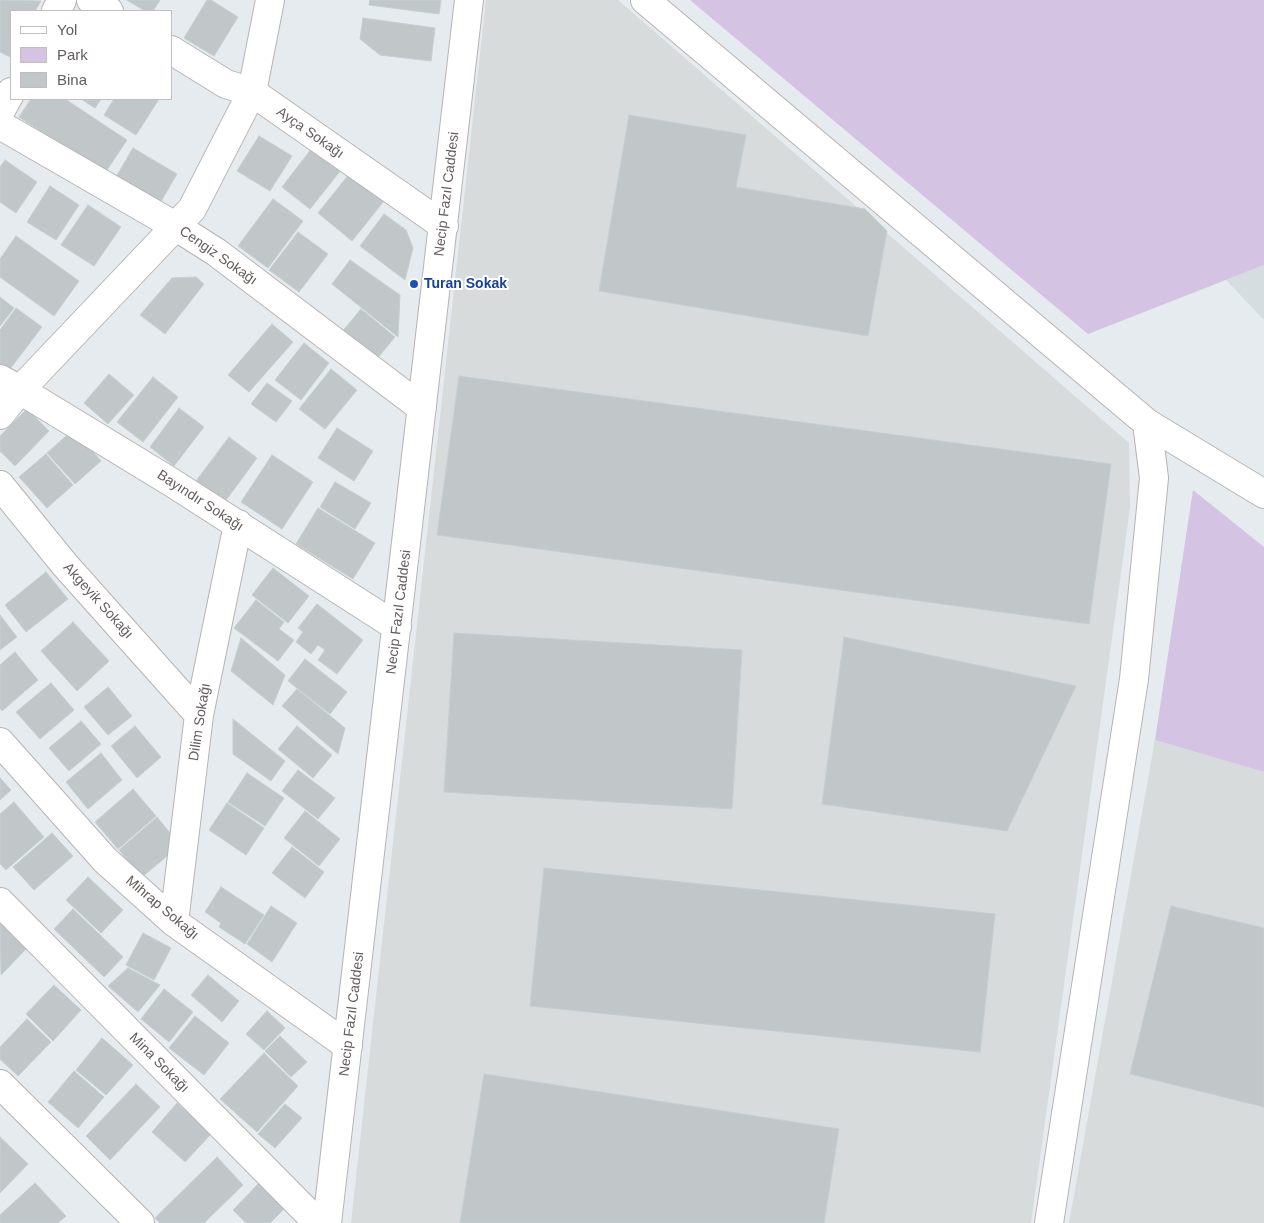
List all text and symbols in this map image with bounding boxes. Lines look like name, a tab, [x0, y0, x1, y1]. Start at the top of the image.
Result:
legend	[10, 10, 172, 100]
text: Yol	[57, 21, 77, 38]
text: Park	[57, 46, 88, 63]
text: Bina	[57, 71, 87, 88]
street label: Ayça Sokağı	[273, 104, 347, 162]
street label: Necip Fazıl Caddesi	[431, 131, 463, 257]
street label: Cengiz Sokağı	[176, 223, 260, 289]
place label: Turan Sokak	[424, 276, 507, 292]
marker: Turan Sokak	[408, 278, 420, 290]
street label: Bayındır Sokağı	[154, 467, 246, 535]
street label: Necip Fazıl Caddesi	[383, 549, 415, 675]
street label: Akgeyik Sokağı	[59, 560, 137, 642]
street label: Dilim Sokağı	[186, 682, 214, 762]
street label: Mihrap Sokağı	[122, 873, 202, 943]
street label: Necip Fazıl Caddesi	[336, 951, 368, 1077]
street label: Mina Sokağı	[126, 1030, 192, 1096]

